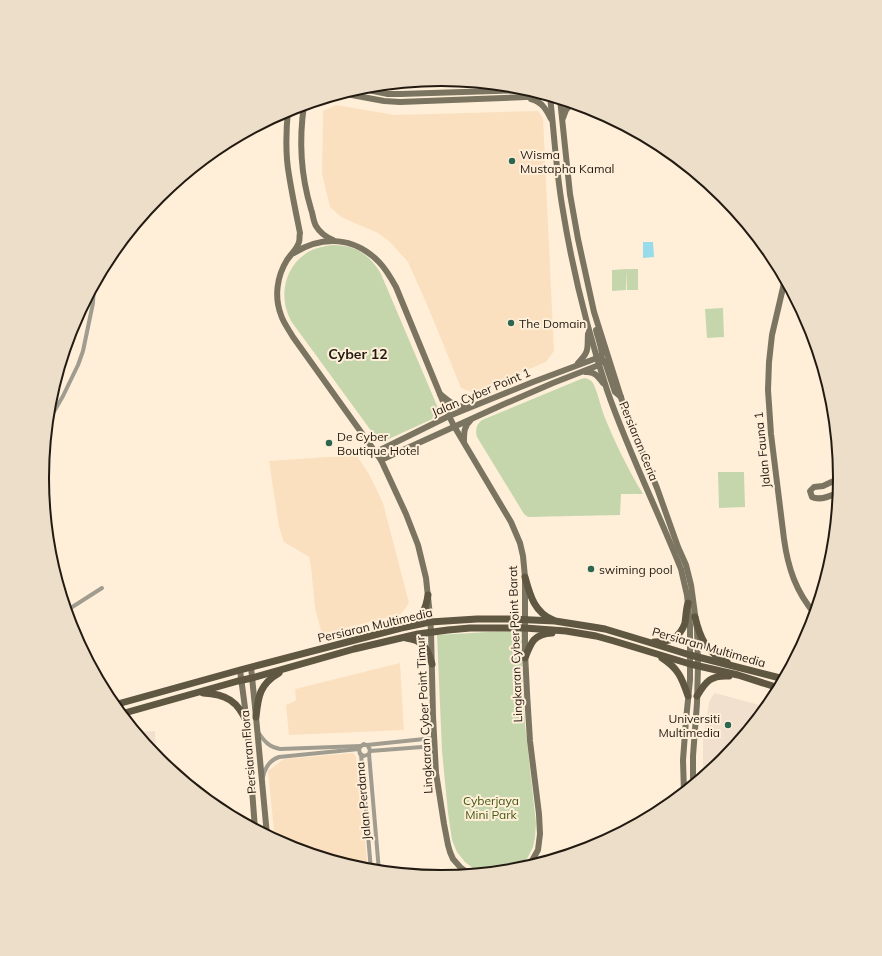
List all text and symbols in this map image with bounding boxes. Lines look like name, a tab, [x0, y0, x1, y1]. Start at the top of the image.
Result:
place label: Wisma Mustapha Kamal	[520, 147, 614, 176]
marker: Wisma Mustapha Kamal	[507, 156, 517, 166]
place label: The Domain	[519, 316, 586, 331]
marker: The Domain	[506, 318, 516, 328]
district label: Cyber 12	[328, 345, 388, 363]
street label: Jalan Cyber Point 1	[429, 364, 533, 420]
street label: Persiaran Ceria	[616, 399, 662, 483]
street label: Jalan Fauna 1	[751, 411, 773, 489]
place label: De Cyber Boutique Hotel	[337, 429, 419, 458]
marker: De Cyber Boutique Hotel	[324, 438, 334, 448]
place label: swiming pool	[599, 562, 673, 577]
marker: swiming pool	[586, 564, 596, 574]
street label: Lingkaran Cyber Point Barat	[505, 565, 525, 723]
street label: Persiaran Multimedia	[316, 604, 434, 646]
street label: Persiaran Multimedia	[650, 624, 768, 670]
street label: Lingkaran Cyber Point Timur	[412, 635, 436, 794]
street label: Persiaran Flora	[237, 710, 259, 794]
place label: Universiti Multimedia	[659, 711, 720, 740]
marker: Universiti Multimedia	[723, 720, 733, 730]
street label: Jalan Perdana	[352, 761, 374, 841]
park label: Cyberjaya Mini Park	[463, 793, 519, 822]

